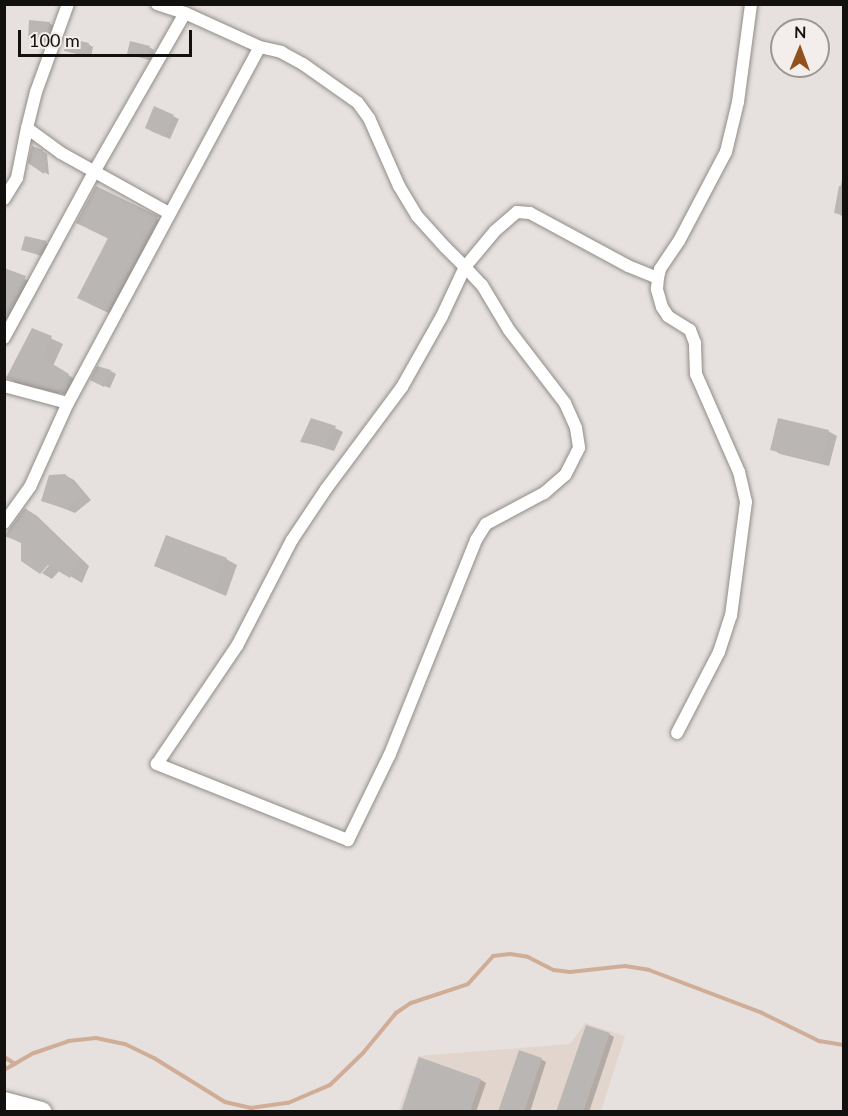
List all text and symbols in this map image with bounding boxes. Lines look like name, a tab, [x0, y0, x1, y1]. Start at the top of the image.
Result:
scale bar	[21, 18, 195, 56]
north arrow	[770, 18, 830, 78]
text: N	[794, 22, 807, 41]
text: 100 m	[29, 29, 80, 51]

